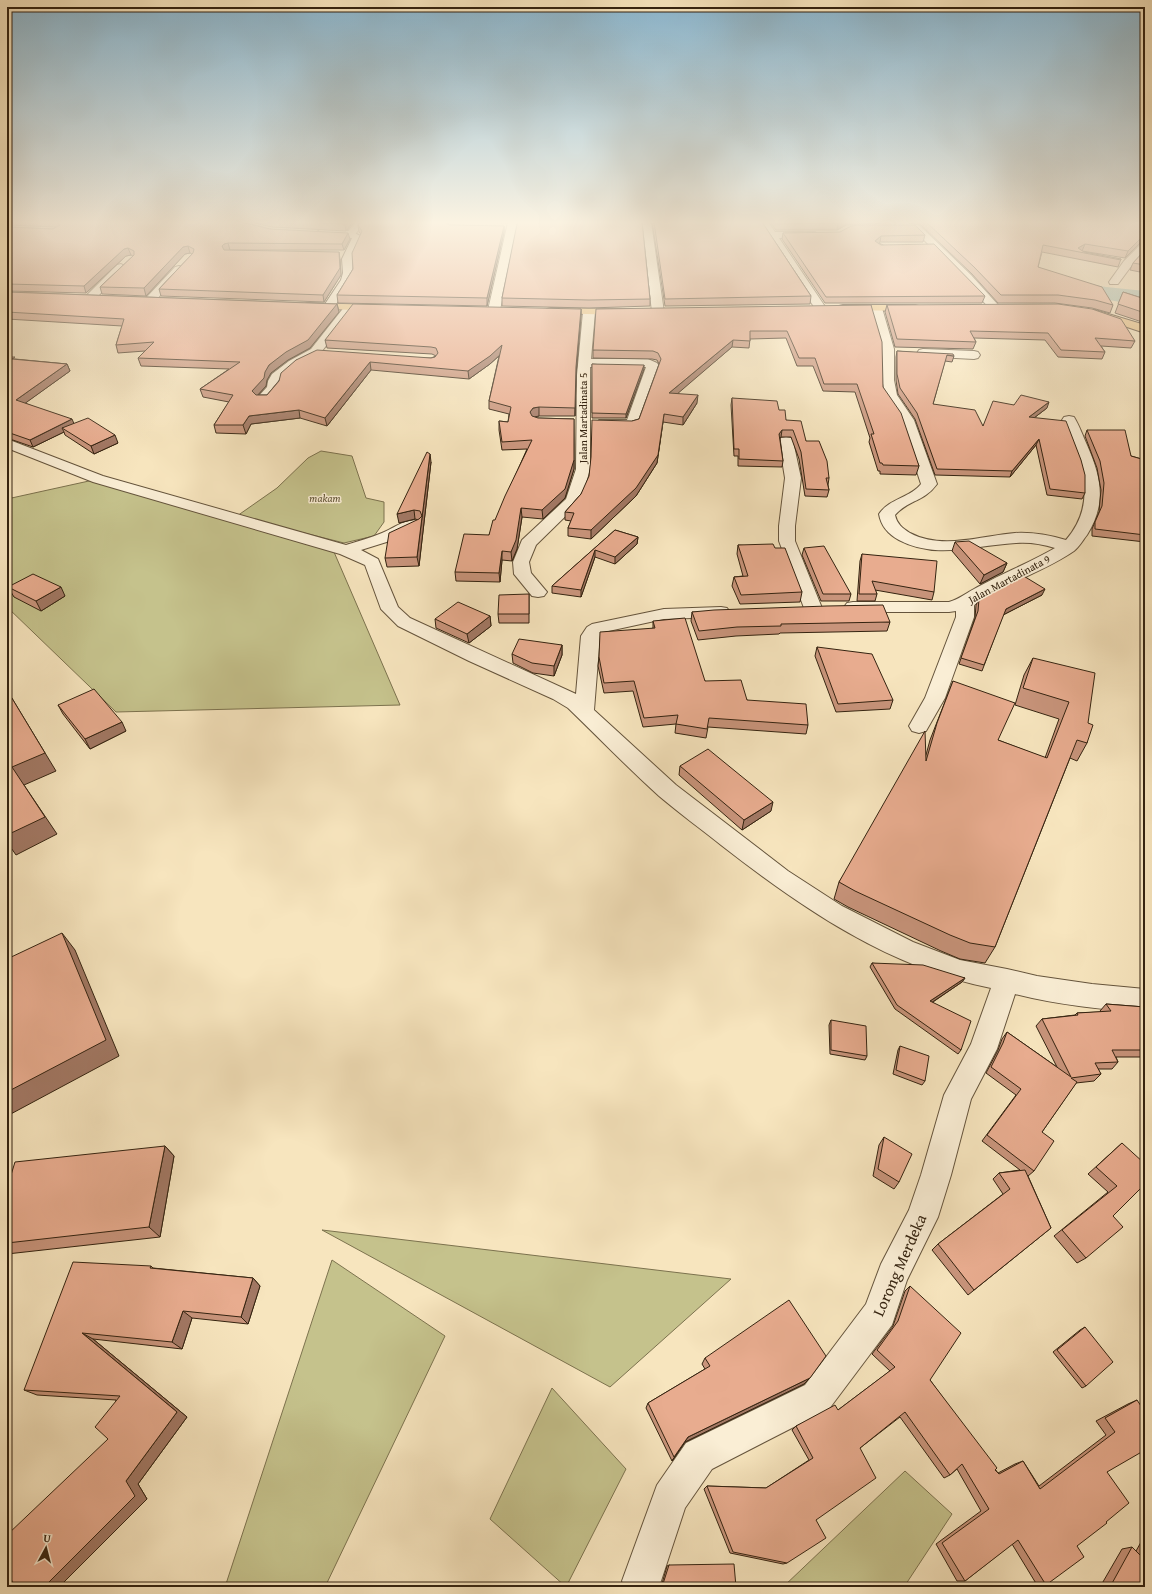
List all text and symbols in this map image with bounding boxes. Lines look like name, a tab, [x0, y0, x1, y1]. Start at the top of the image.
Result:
street label: Jalan Martadinata 5	[575, 373, 591, 465]
park label: makam	[309, 490, 341, 506]
street label: Jalan Martadinata 9	[964, 551, 1053, 608]
street label: Lorong Merdeka	[866, 1210, 932, 1320]
north arrow	[26, 1528, 66, 1568]
text: U	[43, 1530, 52, 1547]

